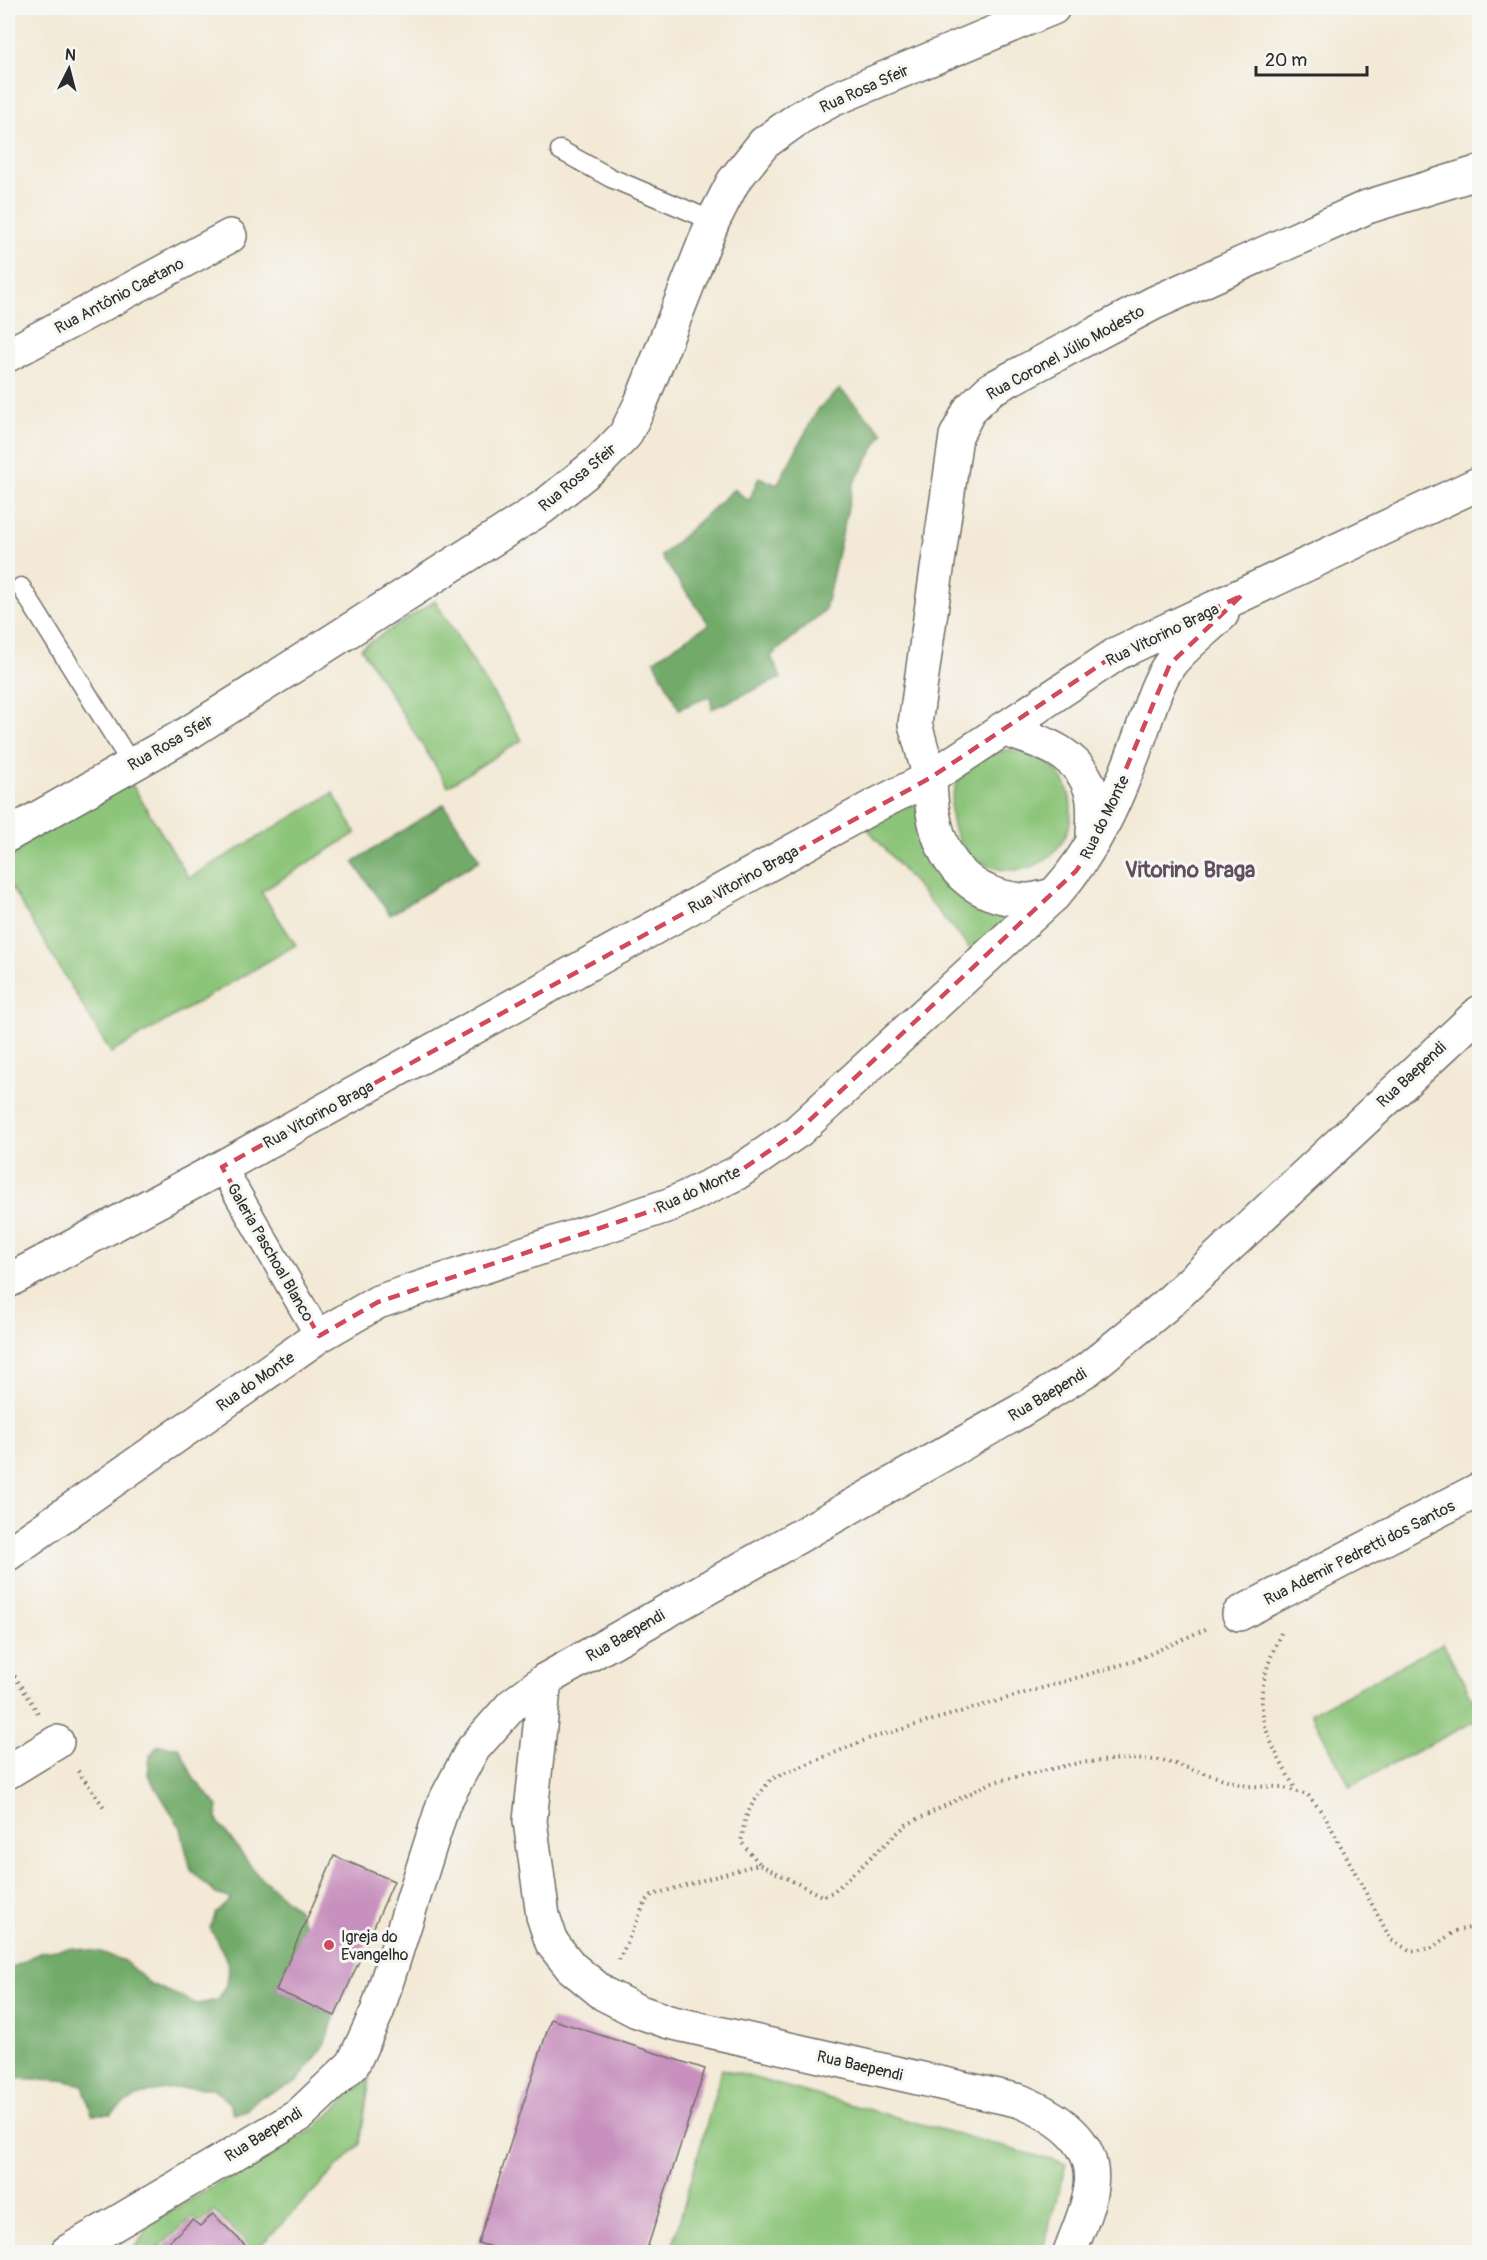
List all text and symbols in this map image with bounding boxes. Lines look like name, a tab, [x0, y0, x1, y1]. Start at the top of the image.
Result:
north arrow	[39, 39, 99, 99]
scale bar	[1256, 39, 1367, 77]
text: N	[64, 45, 77, 66]
text: 20 m	[1265, 49, 1307, 72]
street label: Rua Rosa Sfeir	[817, 60, 912, 117]
street label: Rua Antônio Caetano	[52, 253, 188, 338]
street label: Rua Coronel Júlio Modesto	[983, 301, 1148, 405]
street label: Rua Rosa Sfeir	[535, 439, 621, 516]
street label: Rua Vitorino Braga	[1103, 599, 1222, 671]
street label: Rua Rosa Sfeir	[124, 710, 217, 775]
street label: Rua do Monte	[1076, 772, 1134, 863]
street label: Rua Vitorino Braga	[685, 841, 802, 918]
district label: Vitorino Braga	[1125, 856, 1255, 884]
street label: Rua Baependi	[1373, 1037, 1451, 1112]
street label: Rua Vitorino Braga	[260, 1076, 377, 1153]
street label: Rua do Monte	[653, 1162, 744, 1218]
street label: Galeria Paschoal Blanco	[222, 1180, 318, 1326]
street label: Rua do Monte	[213, 1347, 299, 1416]
street label: Rua Baependi	[1005, 1364, 1090, 1426]
street label: Rua Ademir Pedretti dos Santos	[1261, 1496, 1458, 1610]
street label: Rua Baependi	[583, 1605, 669, 1666]
place label: Igreja do Evangelho	[341, 1927, 409, 1965]
marker: Igreja do Evangelho	[322, 1938, 336, 1952]
street label: Rua Baependi	[815, 2046, 905, 2086]
street label: Rua Baependi	[221, 2103, 306, 2167]

